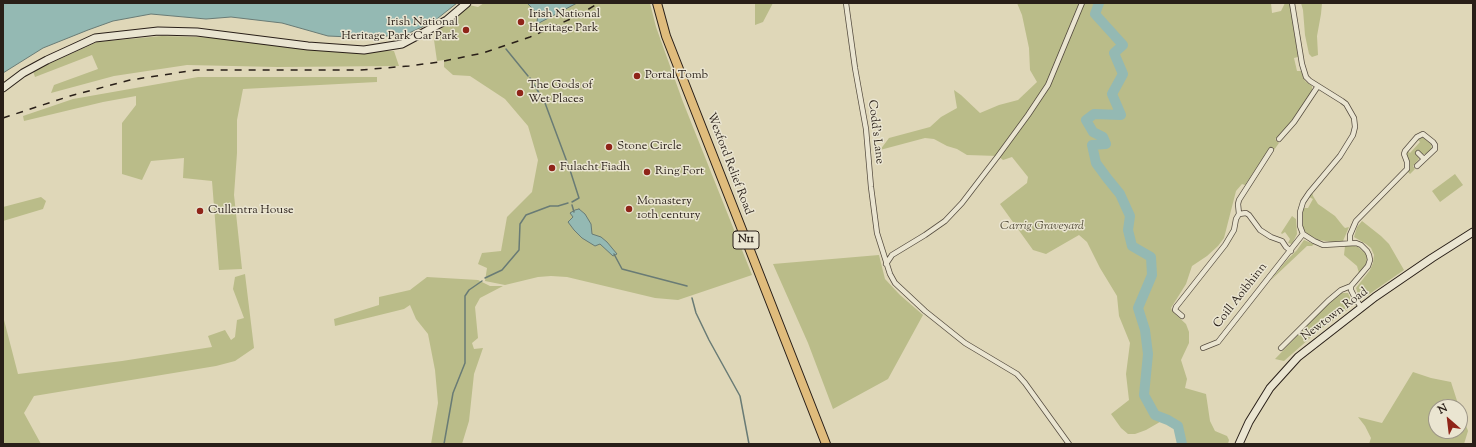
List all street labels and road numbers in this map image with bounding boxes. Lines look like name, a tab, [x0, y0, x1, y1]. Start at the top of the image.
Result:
street label: Codd's Lane	[864, 99, 886, 165]
street label: Wexford Relief Road	[703, 111, 755, 217]
road number: N11	[733, 231, 759, 249]
street label: Coill Aoibhinn	[1211, 261, 1271, 331]
street label: Newtown Road	[1299, 285, 1371, 345]

